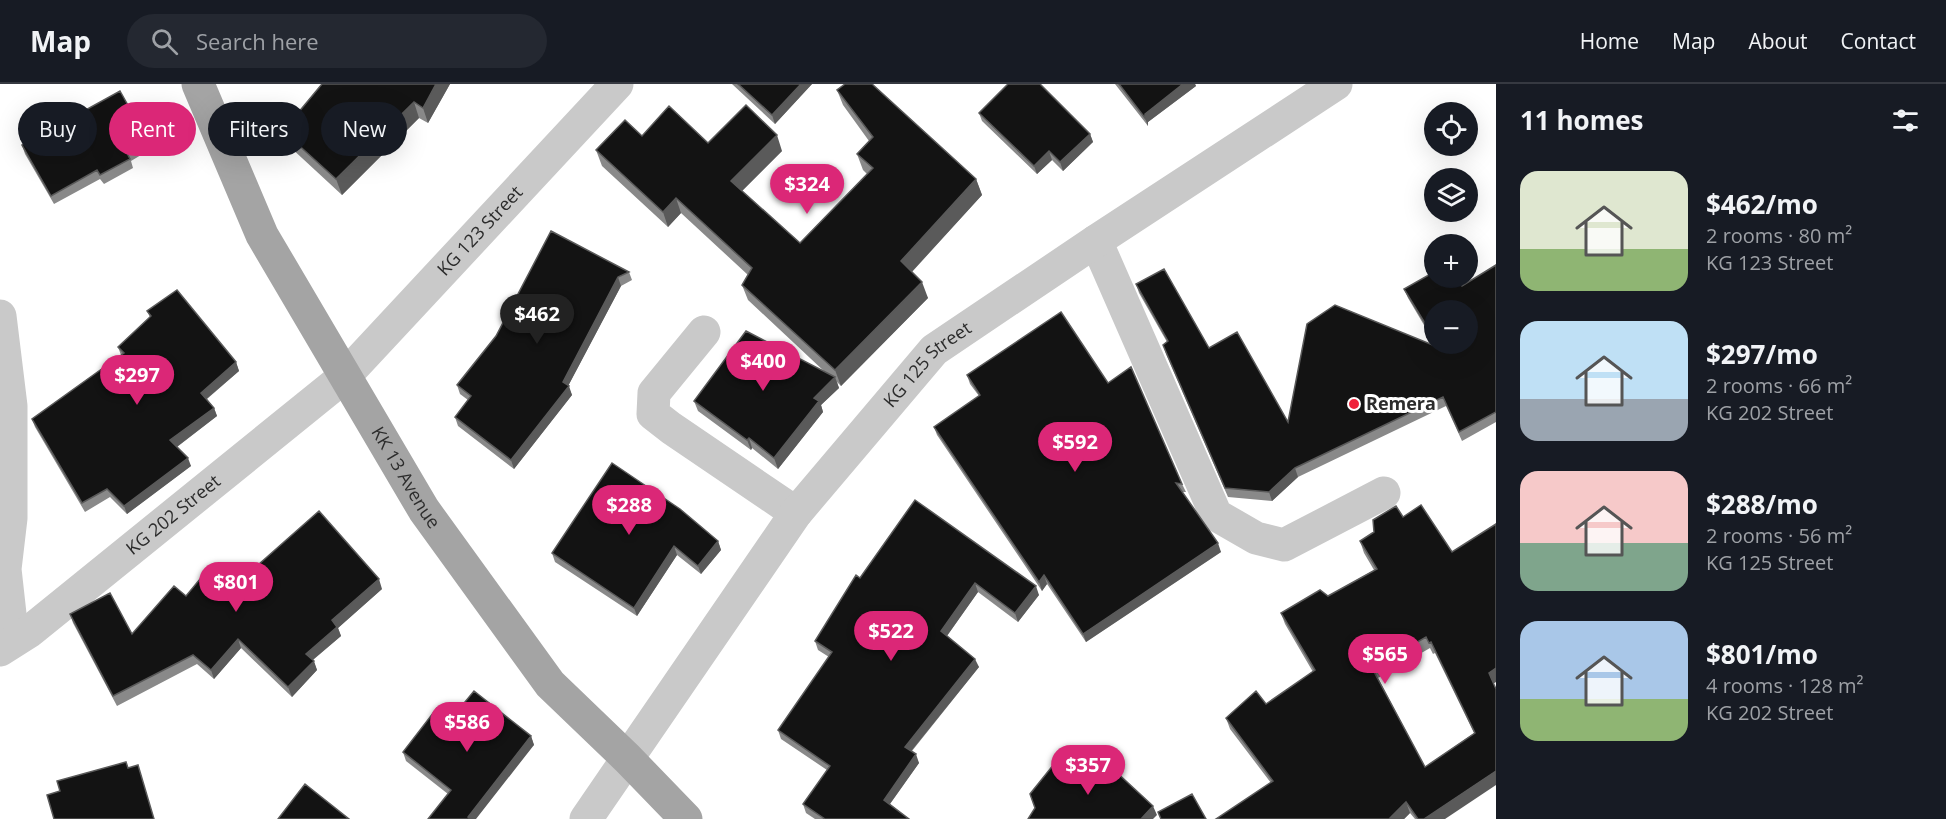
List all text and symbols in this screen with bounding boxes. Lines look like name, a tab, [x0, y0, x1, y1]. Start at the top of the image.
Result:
search box	[127, 14, 547, 68]
text: Map	[30, 22, 91, 60]
icon: search	[148, 25, 181, 58]
text: Search here	[196, 26, 319, 56]
text: Home	[1580, 27, 1639, 55]
text: Map	[1672, 27, 1715, 55]
text: About	[1748, 27, 1808, 55]
text: Contact	[1841, 27, 1916, 55]
chip: Buy	[18, 102, 97, 156]
chip: Rent	[109, 102, 196, 156]
chip: Filters	[208, 102, 309, 156]
chip: New	[321, 102, 407, 156]
map controls	[1424, 102, 1478, 354]
button: locate	[1424, 102, 1478, 156]
text: 11 homes	[1520, 102, 1644, 138]
icon: filters	[1889, 104, 1922, 137]
pin: $324	[771, 164, 843, 215]
button: layers	[1424, 168, 1478, 222]
text: $324	[784, 170, 830, 197]
street label: KG 123 Street	[431, 180, 527, 280]
text: $462/mo	[1706, 186, 1818, 222]
icon: home	[1568, 195, 1640, 267]
text: 2 rooms · 80 m²	[1706, 222, 1852, 249]
button: +	[1424, 234, 1478, 288]
text: KG 123 Street	[1706, 249, 1833, 276]
pin: $462	[501, 294, 573, 345]
text: $462	[514, 300, 560, 327]
button: −	[1424, 300, 1478, 354]
street label: KG 125 Street	[878, 315, 976, 412]
text: $297/mo	[1706, 336, 1818, 372]
pin: $400	[727, 341, 799, 392]
icon: home	[1568, 345, 1640, 417]
text: $400	[740, 347, 786, 374]
pin: $297	[101, 355, 173, 406]
text: $297	[114, 361, 160, 388]
text: 2 rooms · 66 m²	[1706, 372, 1852, 399]
place label: Remera	[1366, 391, 1436, 415]
marker: Remera	[1347, 397, 1361, 411]
text: KG 202 Street	[1706, 399, 1833, 426]
street label: KK 13 Avenue	[367, 422, 446, 533]
pin: $592	[1039, 422, 1111, 473]
text: $592	[1052, 428, 1098, 455]
street label: KG 202 Street	[121, 469, 225, 560]
pin: $288	[593, 485, 665, 536]
text: $288/mo	[1706, 486, 1818, 522]
text: $288	[606, 491, 652, 518]
icon: home	[1568, 495, 1640, 567]
text: 2 rooms · 56 m²	[1706, 522, 1852, 549]
text: KG 125 Street	[1706, 549, 1833, 576]
pin: $801	[200, 562, 272, 613]
text: $801	[213, 568, 259, 595]
pin: $522	[855, 611, 927, 662]
text: $522	[868, 617, 914, 644]
pin: $565	[1349, 634, 1421, 685]
text: $801/mo	[1706, 636, 1818, 672]
text: $565	[1362, 640, 1408, 667]
icon: home	[1568, 645, 1640, 717]
text: 4 rooms · 128 m²	[1706, 672, 1864, 699]
text: KG 202 Street	[1706, 699, 1833, 726]
pin: $586	[431, 702, 503, 753]
text: $586	[444, 708, 490, 735]
pin: $357	[1052, 745, 1124, 796]
text: $357	[1065, 751, 1111, 778]

